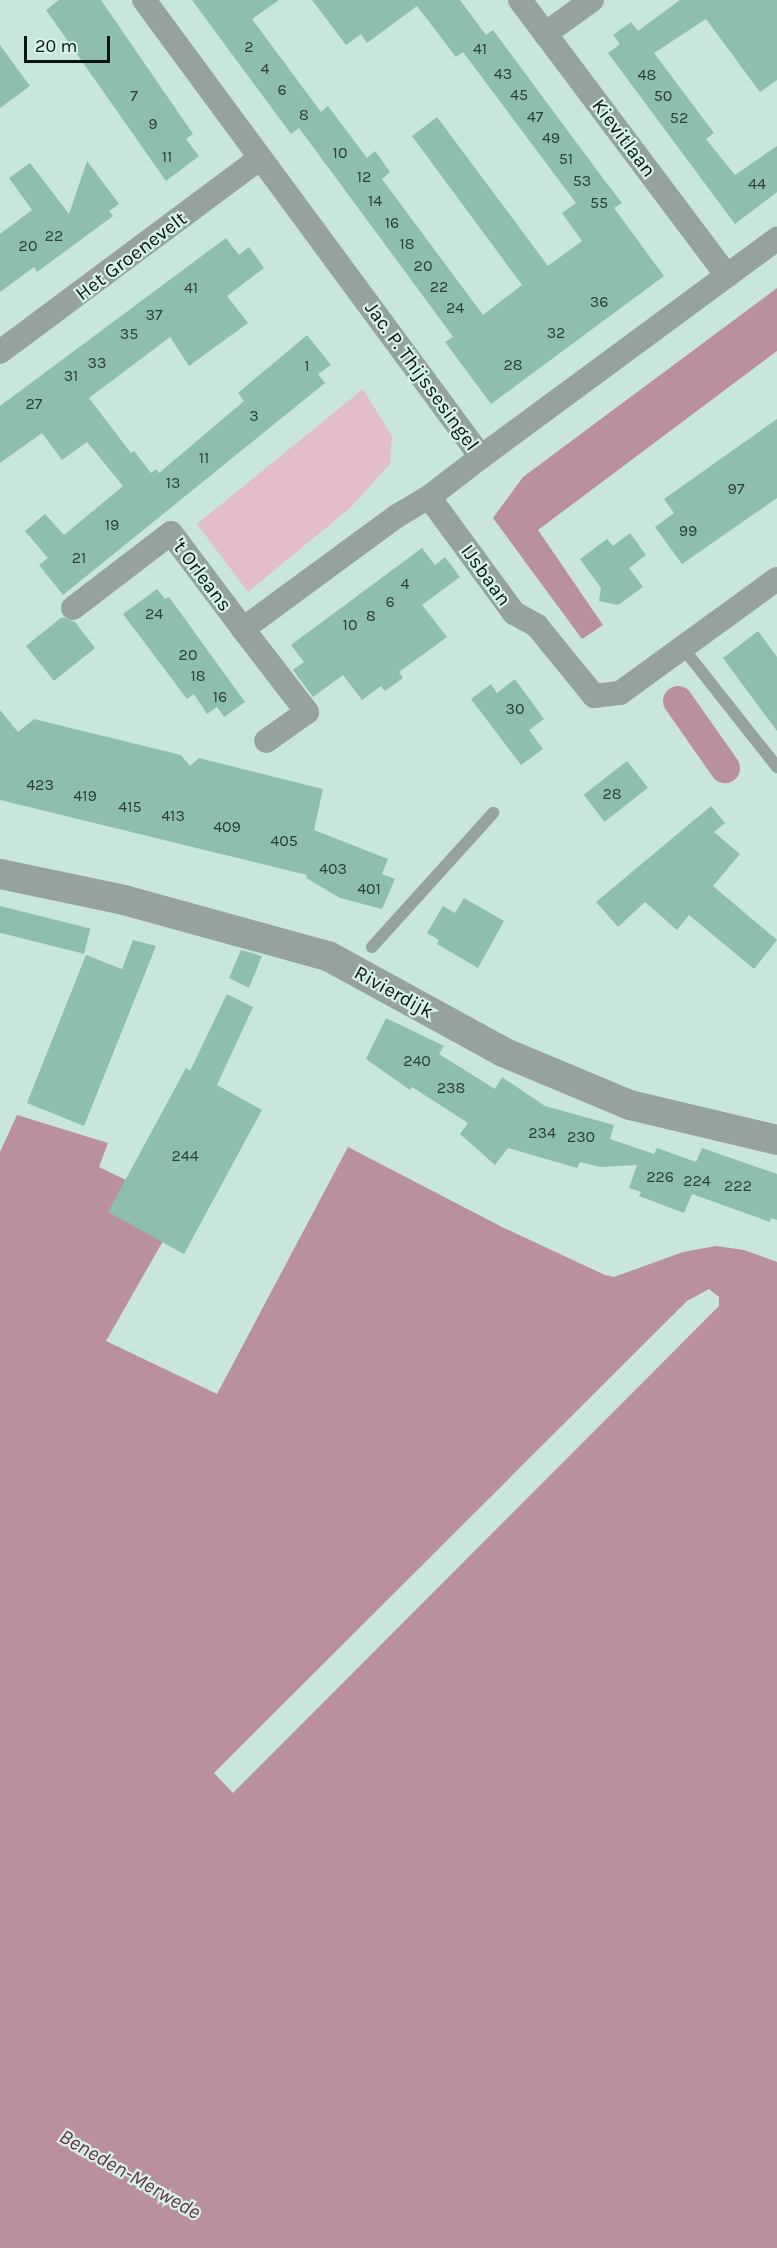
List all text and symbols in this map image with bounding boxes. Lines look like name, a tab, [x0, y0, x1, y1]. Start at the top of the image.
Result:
scale bar	[27, 24, 112, 62]
text: 20 m	[35, 35, 77, 57]
house number: 2	[244, 37, 254, 57]
house number: 41	[473, 39, 487, 59]
house number: 4	[261, 59, 269, 79]
house number: 43	[494, 64, 512, 84]
house number: 48	[638, 65, 656, 85]
house number: 6	[277, 80, 287, 100]
house number: 45	[510, 85, 528, 105]
house number: 7	[130, 86, 138, 106]
house number: 50	[654, 86, 672, 106]
street label: Kievitlaan	[587, 94, 661, 182]
house number: 8	[299, 105, 309, 125]
house number: 47	[527, 107, 543, 127]
house number: 52	[670, 108, 688, 128]
house number: 9	[148, 114, 158, 134]
house number: 49	[542, 128, 560, 148]
house number: 10	[333, 143, 347, 163]
house number: 11	[162, 147, 172, 167]
house number: 51	[559, 149, 573, 169]
house number: 12	[357, 167, 371, 187]
house number: 53	[573, 171, 591, 191]
house number: 44	[748, 174, 766, 194]
house number: 14	[368, 191, 382, 211]
house number: 55	[590, 193, 608, 213]
street label: Het Groenevelt	[71, 206, 191, 306]
house number: 16	[385, 213, 399, 233]
house number: 22	[45, 226, 63, 246]
house number: 18	[399, 234, 415, 254]
house number: 20	[19, 236, 37, 256]
house number: 20	[414, 256, 432, 276]
house number: 22	[430, 277, 448, 297]
house number: 41	[184, 278, 198, 298]
house number: 36	[590, 292, 608, 312]
street label: Jac. P. Thijssesingel	[360, 297, 484, 455]
house number: 24	[446, 298, 464, 318]
house number: 37	[146, 305, 162, 325]
house number: 32	[547, 323, 565, 343]
house number: 35	[120, 324, 138, 344]
house number: 33	[88, 353, 106, 373]
house number: 28	[503, 355, 523, 375]
house number: 1	[304, 356, 310, 376]
house number: 31	[64, 366, 78, 386]
house number: 27	[26, 394, 42, 414]
house number: 3	[249, 406, 259, 426]
house number: 11	[199, 448, 209, 468]
house number: 13	[166, 473, 180, 493]
house number: 97	[728, 479, 744, 499]
house number: 19	[105, 515, 119, 535]
house number: 99	[679, 521, 697, 541]
street label: 't Orleans	[167, 534, 237, 616]
street label: IJsbaan	[456, 540, 516, 610]
house number: 21	[72, 548, 86, 568]
house number: 4	[401, 574, 409, 594]
house number: 6	[385, 592, 395, 612]
house number: 24	[145, 604, 163, 624]
house number: 8	[366, 606, 376, 626]
house number: 10	[343, 615, 357, 635]
house number: 20	[179, 645, 197, 665]
house number: 18	[190, 666, 206, 686]
house number: 16	[213, 687, 227, 707]
house number: 30	[506, 699, 524, 719]
house number: 423	[26, 775, 54, 795]
house number: 28	[602, 784, 622, 804]
house number: 419	[73, 786, 97, 806]
house number: 415	[118, 797, 142, 817]
house number: 413	[161, 806, 185, 826]
house number: 409	[213, 817, 241, 837]
house number: 405	[270, 831, 298, 851]
house number: 403	[319, 859, 347, 879]
house number: 401	[357, 879, 381, 899]
street label: Rivierdijk	[350, 960, 438, 1024]
house number: 240	[403, 1051, 431, 1071]
house number: 238	[437, 1078, 465, 1098]
house number: 234	[528, 1123, 556, 1143]
house number: 230	[567, 1127, 595, 1147]
house number: 244	[171, 1146, 199, 1166]
house number: 226	[646, 1167, 674, 1187]
house number: 224	[683, 1171, 711, 1191]
house number: 222	[724, 1176, 752, 1196]
water label: Beneden-Merwede	[55, 2123, 205, 2225]

